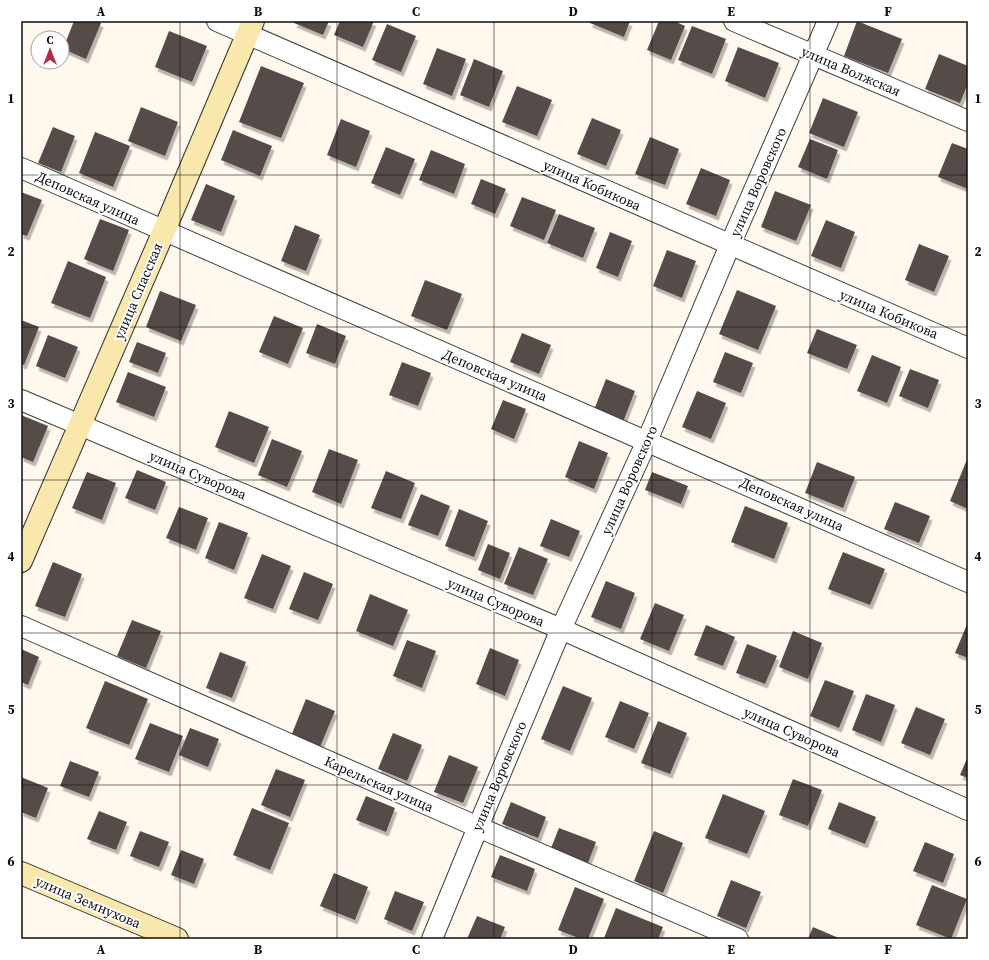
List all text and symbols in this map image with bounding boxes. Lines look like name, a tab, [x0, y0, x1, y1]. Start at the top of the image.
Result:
text: A	[97, 3, 106, 20]
text: B	[254, 3, 263, 20]
text: C	[412, 3, 420, 20]
text: D	[568, 3, 578, 20]
text: E	[727, 3, 735, 20]
text: F	[884, 3, 892, 20]
north arrow	[30, 30, 70, 70]
text: С	[47, 33, 54, 48]
street label: улица Волжская	[798, 41, 904, 101]
text: 1	[7, 90, 15, 107]
text: 1	[974, 90, 982, 107]
street label: улица Воровского	[725, 124, 791, 240]
street label: улица Кобикова	[540, 154, 645, 216]
street label: Деповская улица	[33, 166, 144, 230]
street label: улица Спасская	[109, 240, 167, 342]
text: 2	[7, 243, 15, 260]
text: 2	[974, 243, 982, 260]
street label: улица Кобикова	[837, 284, 942, 344]
street label: Деповская улица	[440, 344, 551, 406]
text: 3	[7, 395, 15, 412]
text: 3	[974, 395, 982, 412]
street label: улица Воровского	[596, 422, 662, 538]
street label: улица Суворова	[146, 446, 250, 505]
street label: Деповская улица	[737, 472, 848, 536]
text: 4	[7, 548, 15, 565]
text: 4	[974, 548, 982, 565]
street label: улица Суворова	[444, 573, 548, 632]
text: 5	[7, 701, 15, 718]
text: 5	[974, 701, 982, 718]
street label: улица Суворова	[741, 702, 844, 763]
street label: улица Воровского	[467, 717, 531, 834]
street label: Карельская улица	[321, 751, 438, 817]
text: 6	[7, 853, 15, 870]
text: 6	[974, 853, 982, 870]
street label: улица Земнухова	[32, 871, 145, 934]
text: A	[97, 941, 106, 958]
text: B	[254, 941, 263, 958]
text: C	[412, 941, 420, 958]
text: D	[568, 941, 578, 958]
text: E	[727, 941, 735, 958]
text: F	[884, 941, 892, 958]

